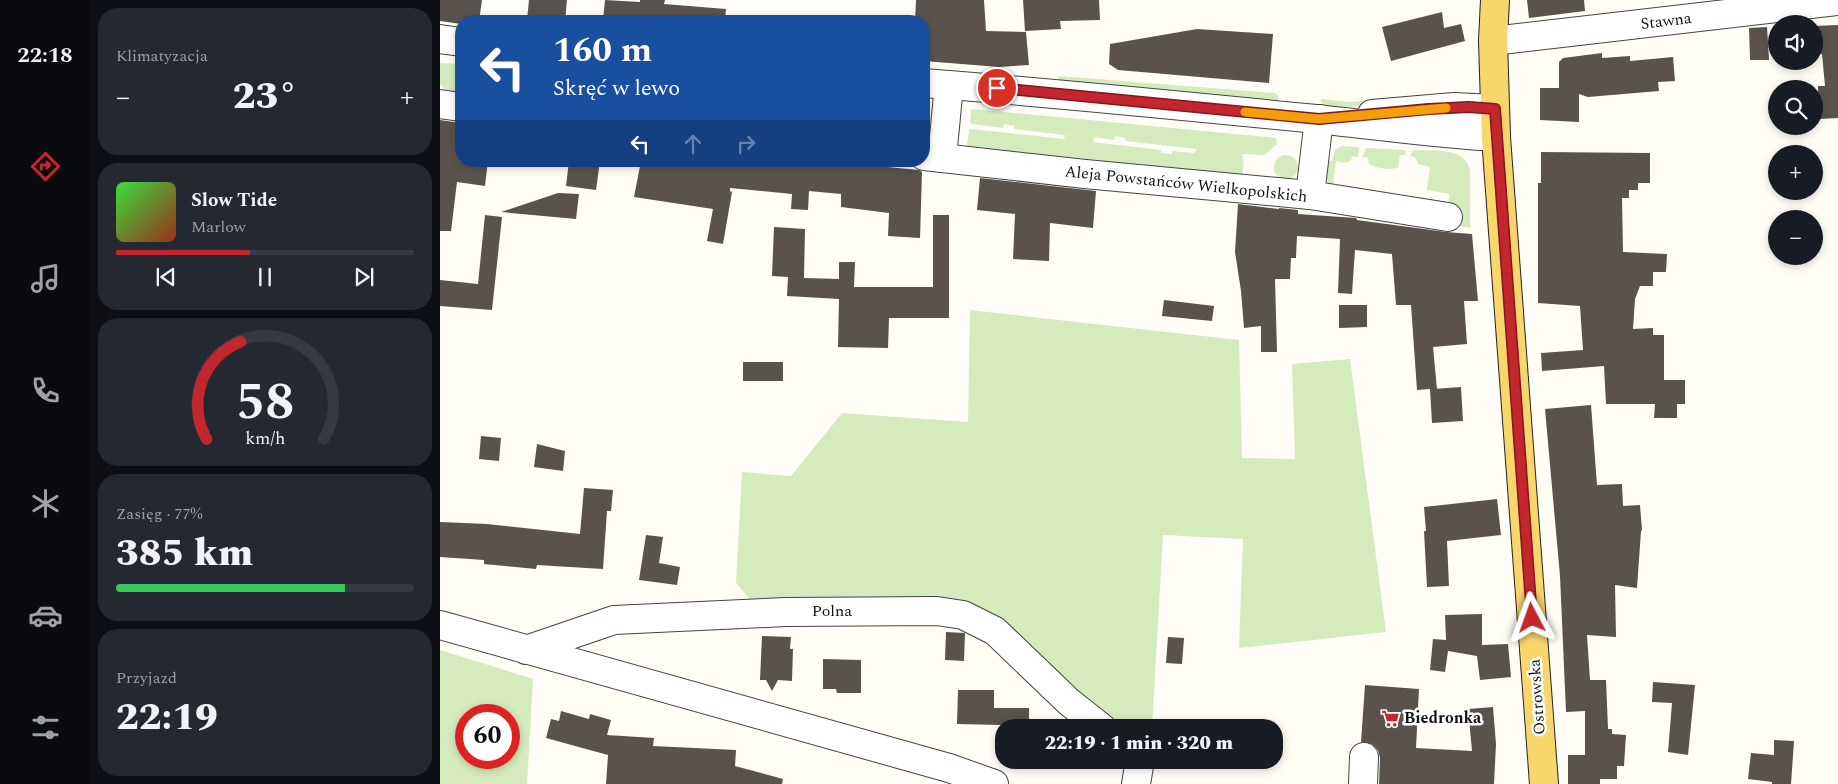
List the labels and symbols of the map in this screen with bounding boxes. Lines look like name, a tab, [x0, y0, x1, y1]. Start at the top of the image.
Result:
street label: Stawna	[1639, 6, 1693, 36]
pin	[976, 67, 1018, 109]
street label: Aleja Powstańców Wielkopolskich	[1063, 159, 1309, 209]
position arrow	[1505, 591, 1557, 643]
street label: Polna	[812, 599, 852, 623]
street label: Ostrowska	[1522, 658, 1552, 736]
speed limit sign: 60	[455, 704, 520, 769]
place label: Biedronka	[1404, 706, 1482, 730]
supermarket icon: Biedronka	[1380, 708, 1400, 728]

